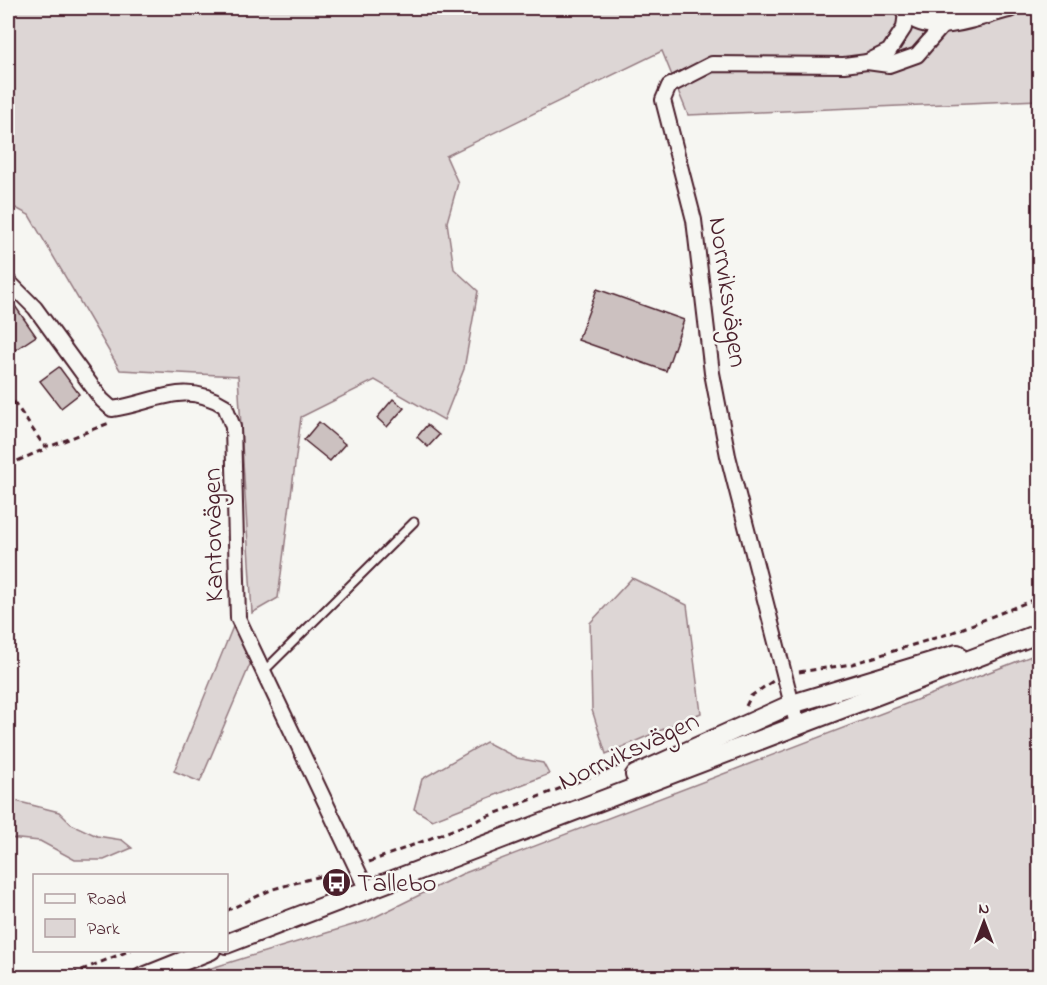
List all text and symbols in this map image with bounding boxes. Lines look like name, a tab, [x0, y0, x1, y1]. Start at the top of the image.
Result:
street label: Norrviksvägen	[697, 215, 756, 370]
street label: Kantorvägen	[194, 468, 235, 602]
street label: Norrviksvägen	[552, 703, 706, 802]
place label: Tallebo	[357, 865, 437, 904]
bus stop icon: Tallebo	[320, 866, 352, 898]
legend	[33, 874, 228, 952]
text: Road	[87, 887, 126, 913]
north arrow	[954, 892, 1014, 952]
text: N	[979, 897, 990, 921]
text: Park	[87, 917, 120, 943]

